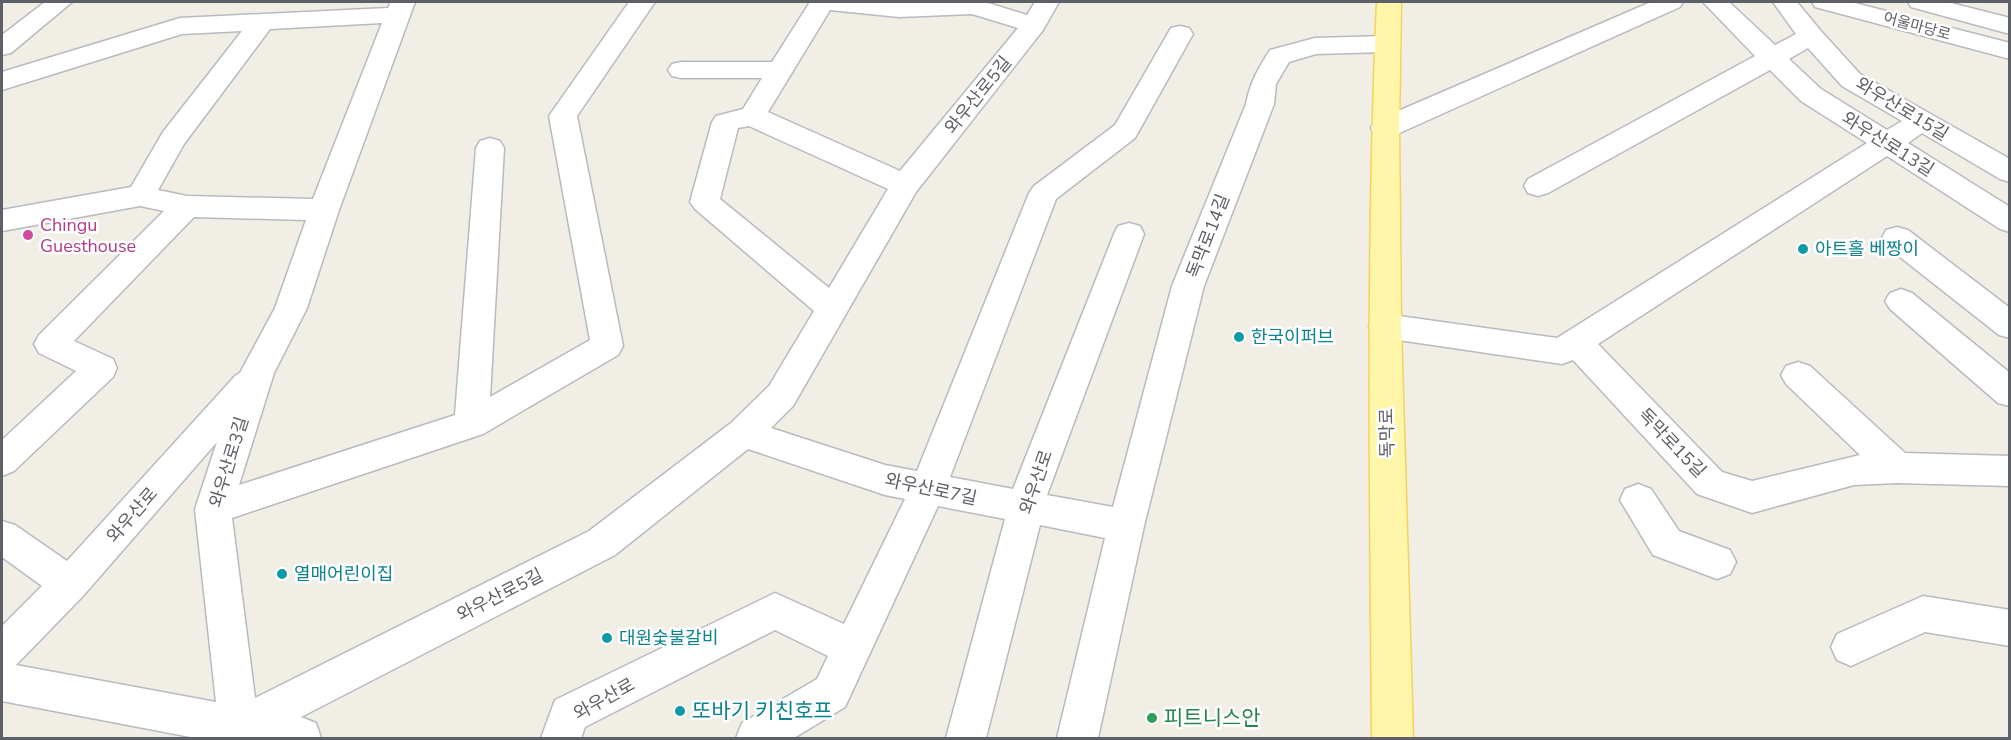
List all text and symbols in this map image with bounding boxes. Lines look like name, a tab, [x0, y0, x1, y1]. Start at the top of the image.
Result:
street label: 어울마당로	[1881, 7, 1953, 45]
street label: 와우산로5길	[939, 51, 1017, 139]
street label: 와우산로15길	[1851, 72, 1953, 146]
street label: 와우산로13길	[1837, 106, 1939, 182]
street label: 독막로14길	[1181, 191, 1235, 281]
place label: Chingu Guesthouse	[40, 213, 136, 258]
marker: Chingu Guesthouse	[21, 228, 35, 242]
place label: 아트홀 베짱이	[1815, 237, 1919, 261]
marker: 아트홀 베짱이	[1796, 242, 1810, 256]
place label: 한국이퍼브	[1251, 325, 1334, 349]
marker: 한국이퍼브	[1232, 330, 1246, 344]
street label: 독막로15길	[1633, 403, 1711, 483]
street label: 독막로	[1375, 408, 1399, 458]
street label: 와우산로3길	[204, 414, 254, 510]
street label: 와우산로	[1014, 447, 1058, 517]
street label: 와우산로7길	[883, 468, 979, 510]
street label: 와우산로	[101, 482, 163, 548]
place label: 열매어린이집	[294, 562, 393, 586]
street label: 와우산로5길	[453, 563, 547, 627]
marker: 열매어린이집	[275, 567, 289, 581]
place label: 대원숯불갈비	[619, 626, 718, 650]
marker: 대원숯불갈비	[600, 631, 614, 645]
street label: 와우산로	[569, 672, 639, 726]
place label: 또바기 키친호프	[692, 697, 833, 725]
marker: 또바기 키친호프	[673, 704, 687, 718]
place label: 피트니스안	[1164, 704, 1261, 732]
marker: 피트니스안	[1145, 711, 1159, 725]

